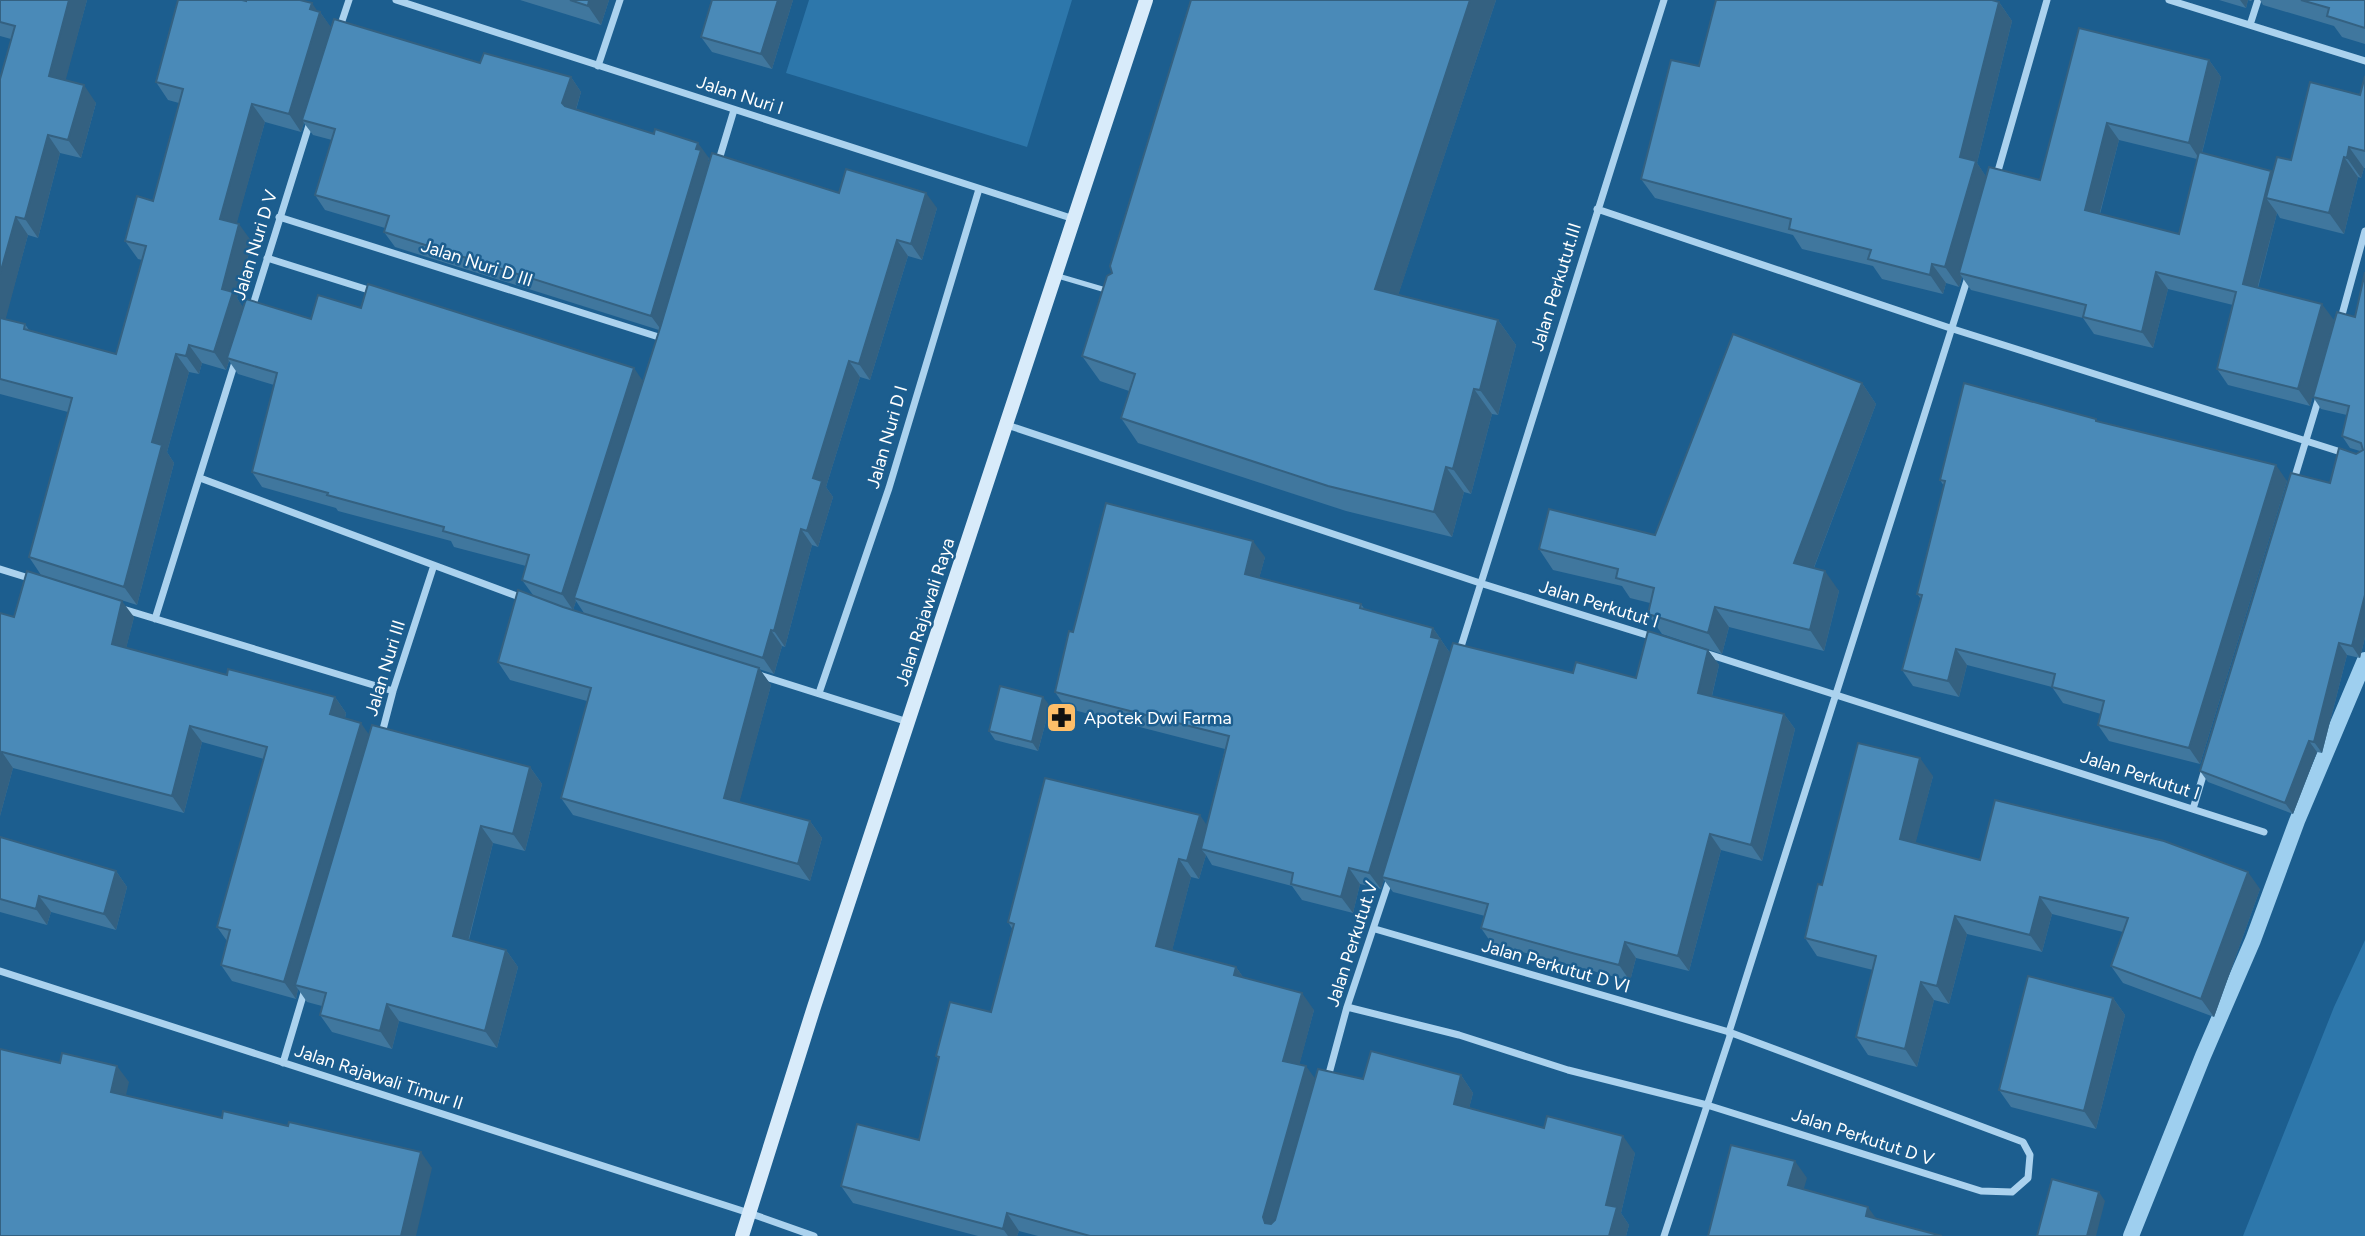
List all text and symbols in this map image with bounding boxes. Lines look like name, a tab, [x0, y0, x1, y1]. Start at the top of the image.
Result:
street label: Jalan Nuri I	[694, 71, 786, 119]
street label: Jalan Nuri D V	[228, 187, 282, 303]
street label: Jalan Perkutut.III	[1526, 220, 1586, 354]
street label: Jalan Nuri D III	[418, 235, 536, 291]
street label: Jalan Nuri D I	[862, 383, 912, 491]
street label: Jalan Rajawali Raya	[891, 535, 959, 689]
street label: Jalan Perkutut I	[1537, 575, 1661, 633]
street label: Jalan Nuri III	[360, 617, 410, 719]
pharmacy icon: Apotek Dwi Farma	[1044, 701, 1078, 735]
place label: Apotek Dwi Farma	[1084, 707, 1232, 729]
street label: Jalan Perkutut I	[2078, 745, 2202, 805]
street label: Jalan Perkutut.V	[1321, 878, 1383, 1010]
street label: Jalan Perkutut D VI	[1479, 934, 1633, 998]
street label: Jalan Rajawali Timur II	[292, 1039, 466, 1115]
street label: Jalan Perkutut D V	[1789, 1104, 1937, 1171]

